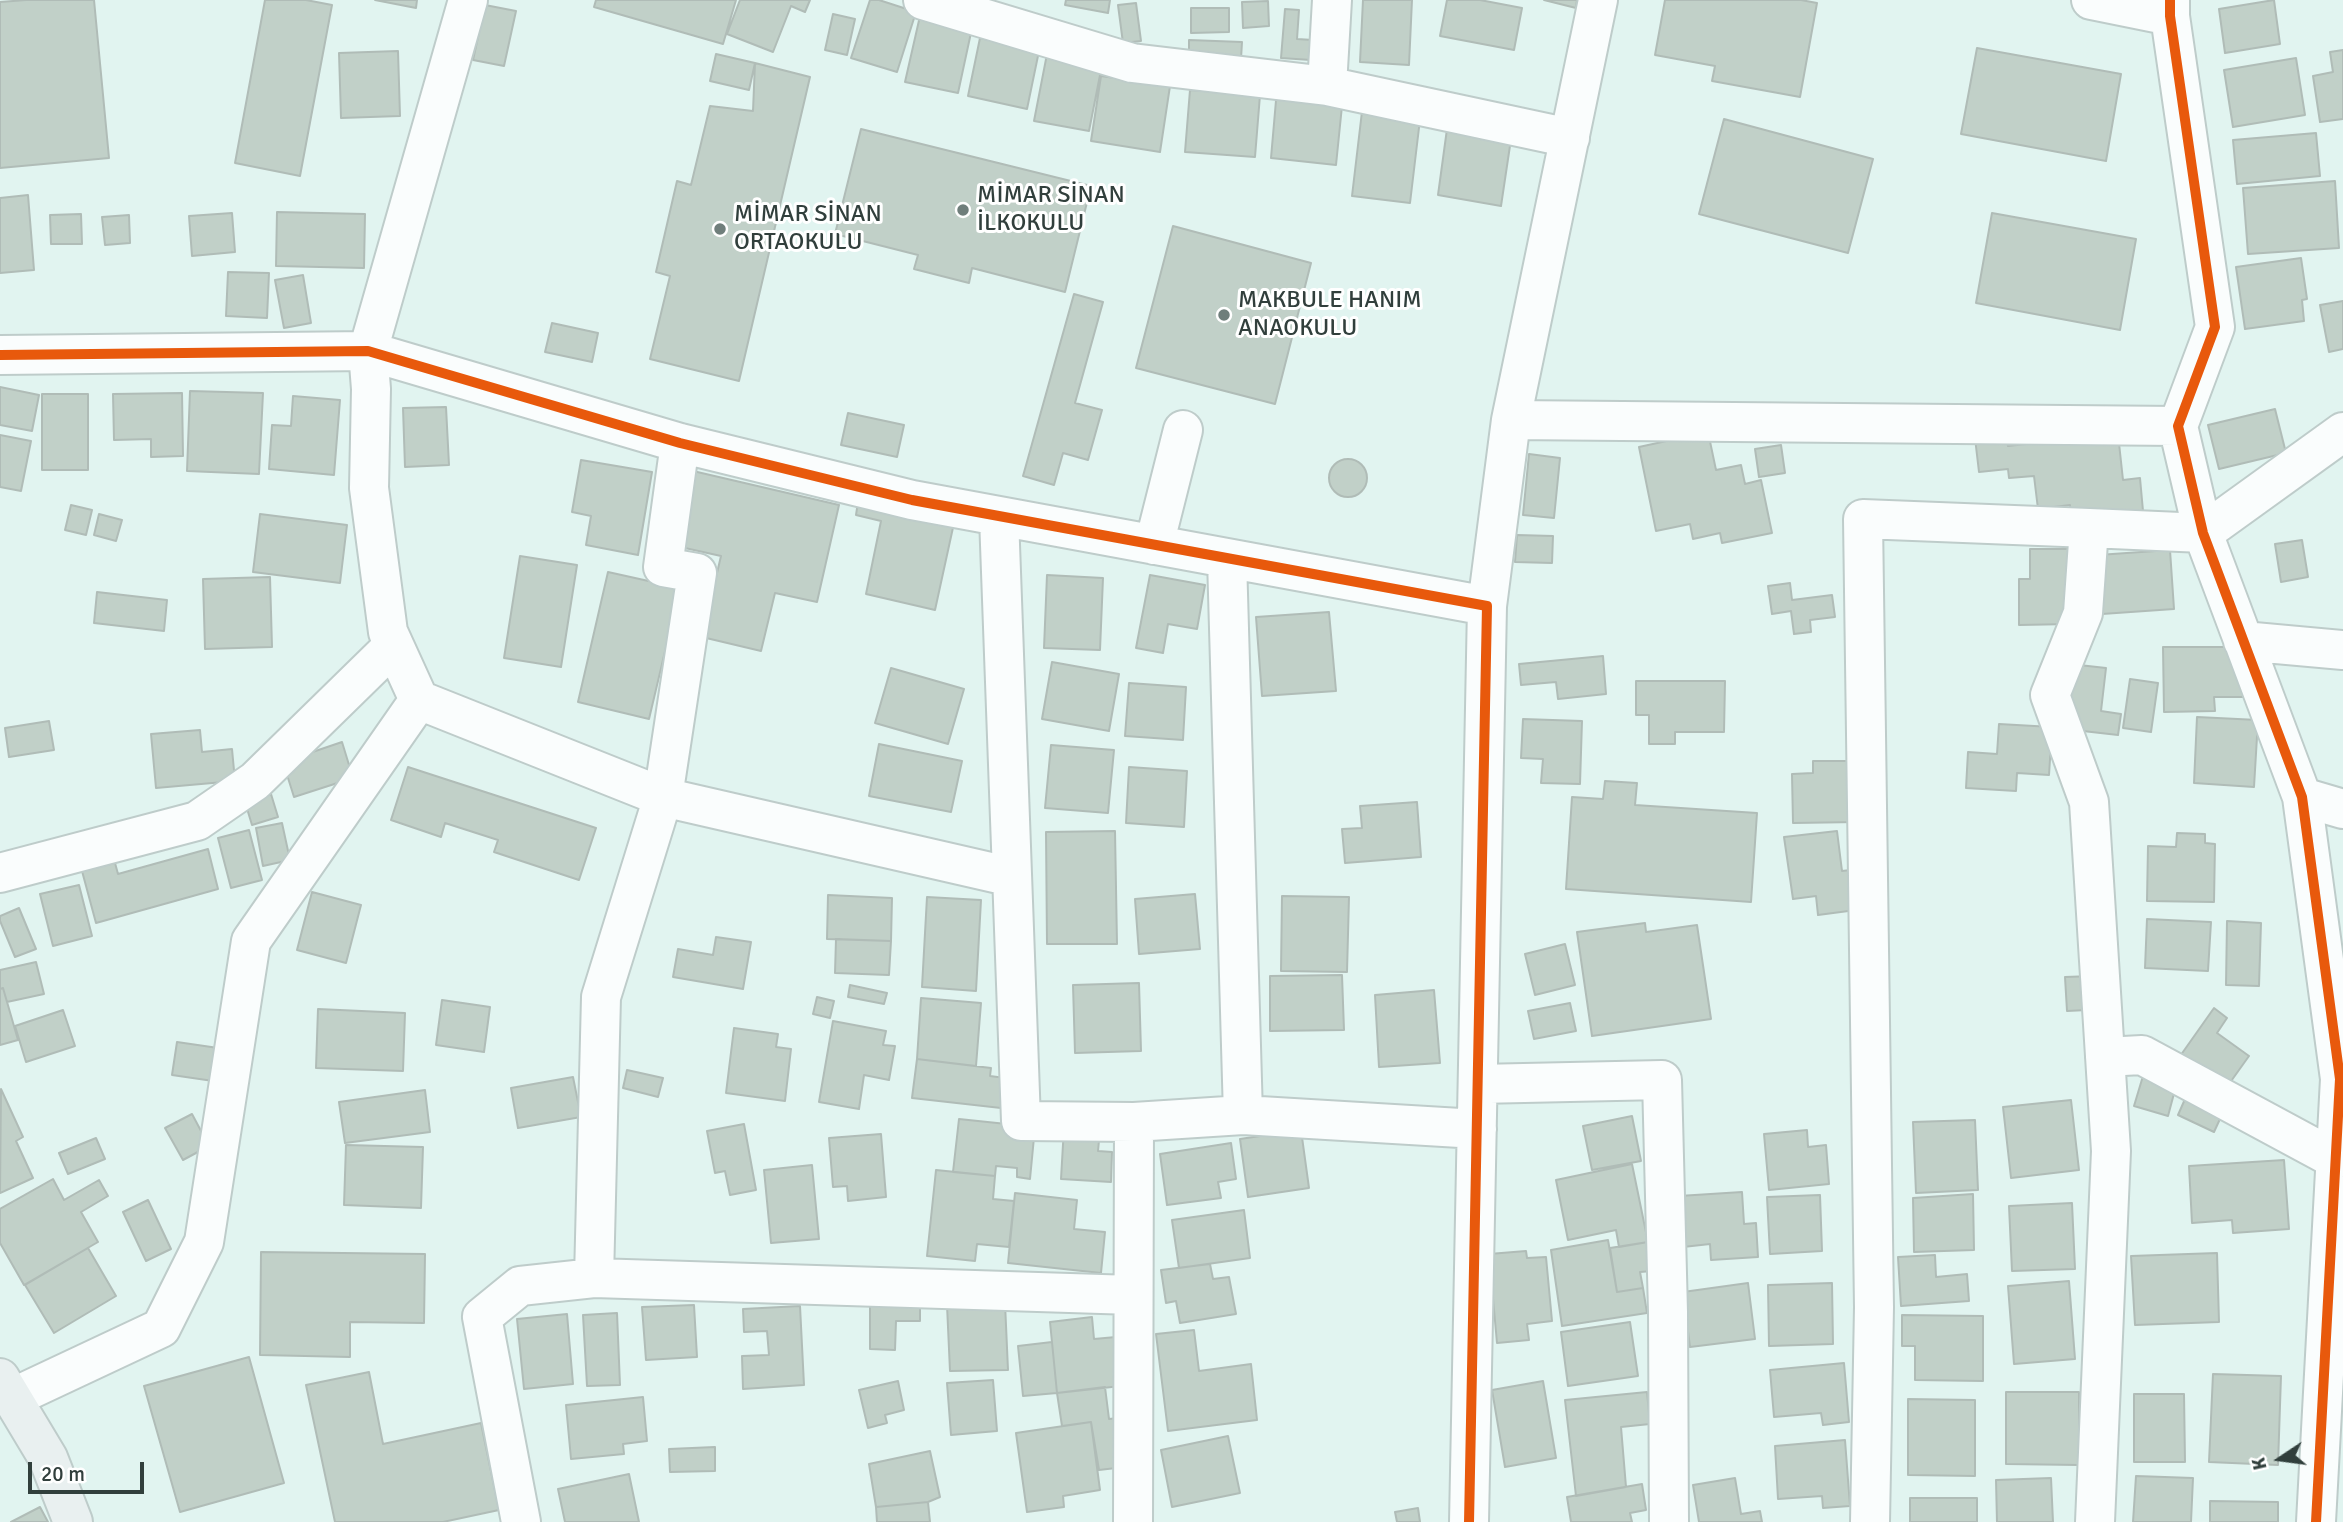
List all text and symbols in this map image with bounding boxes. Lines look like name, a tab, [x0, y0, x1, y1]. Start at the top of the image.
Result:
place label: MİMAR SİNAN İLKOKULU	[977, 182, 1125, 238]
place label: MİMAR SİNAN ORTAOKULU	[734, 201, 882, 257]
marker: MİMAR SİNAN İLKOKULU	[955, 202, 971, 218]
marker: MİMAR SİNAN ORTAOKULU	[712, 221, 728, 237]
place label: MAKBULE HANIM ANAOKULU	[1238, 287, 1422, 343]
marker: MAKBULE HANIM ANAOKULU	[1216, 307, 1232, 323]
north arrow	[2245, 1424, 2315, 1494]
scale bar	[32, 1448, 147, 1492]
text: K	[2247, 1455, 2273, 1472]
text: 20 m	[41, 1461, 85, 1487]

